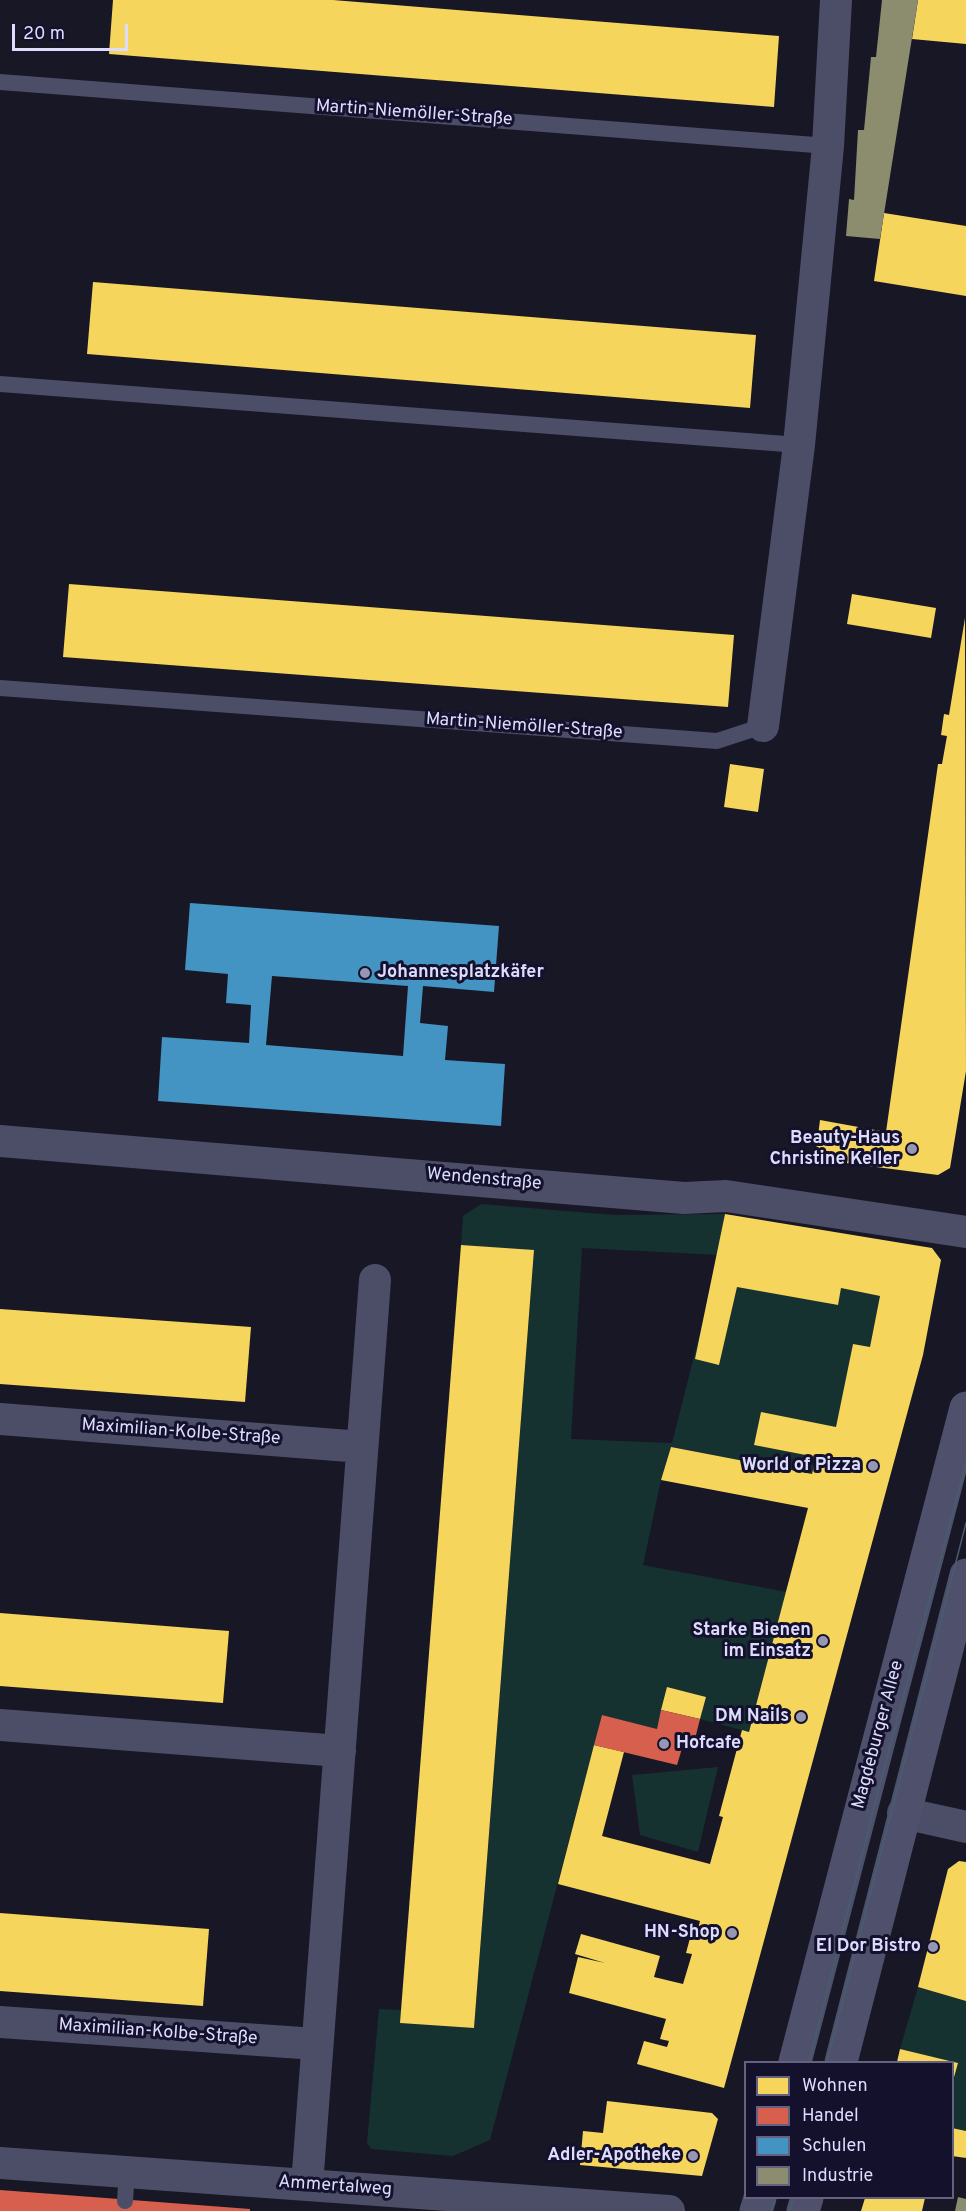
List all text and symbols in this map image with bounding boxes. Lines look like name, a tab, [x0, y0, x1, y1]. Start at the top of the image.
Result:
scale bar	[15, 12, 130, 50]
text: 20 m	[23, 23, 65, 46]
street label: Martin-Niemöller-Straße	[315, 96, 513, 132]
street label: Martin-Niemöller-Straße	[425, 709, 623, 745]
place label: Johannesplatzkäfer	[377, 962, 544, 984]
marker: Johannesplatzkäfer	[358, 966, 372, 980]
place label: Beauty-Haus Christine Keller	[770, 1128, 900, 1170]
marker: Beauty-Haus Christine Keller	[905, 1142, 919, 1156]
street label: Wendenstraße	[426, 1164, 542, 1196]
street label: Maximilian-Kolbe-Straße	[81, 1415, 281, 1451]
place label: World of Pizza	[742, 1455, 861, 1477]
marker: World of Pizza	[866, 1459, 880, 1473]
place label: Starke Bienen im Einsatz	[692, 1620, 811, 1662]
marker: Starke Bienen im Einsatz	[816, 1634, 830, 1648]
street label: Magdeburger Allee	[849, 1658, 909, 1812]
place label: DM Nails	[715, 1706, 789, 1728]
marker: DM Nails	[794, 1710, 808, 1724]
place label: Hofcafe	[676, 1733, 741, 1755]
marker: Hofcafe	[657, 1737, 671, 1751]
place label: HN-Shop	[644, 1922, 720, 1944]
marker: HN-Shop	[725, 1926, 739, 1940]
place label: El Dor Bistro	[816, 1936, 921, 1958]
marker: El Dor Bistro	[926, 1940, 940, 1954]
street label: Maximilian-Kolbe-Straße	[58, 2015, 258, 2051]
legend	[744, 2061, 954, 2199]
text: Wohnen	[802, 2075, 868, 2098]
text: Handel	[802, 2105, 859, 2128]
text: Schulen	[802, 2135, 866, 2158]
place label: Adler-Apotheke	[547, 2145, 681, 2167]
marker: Adler-Apotheke	[686, 2149, 700, 2163]
text: Industrie	[802, 2165, 873, 2188]
street label: Ammertalweg	[277, 2172, 393, 2202]

